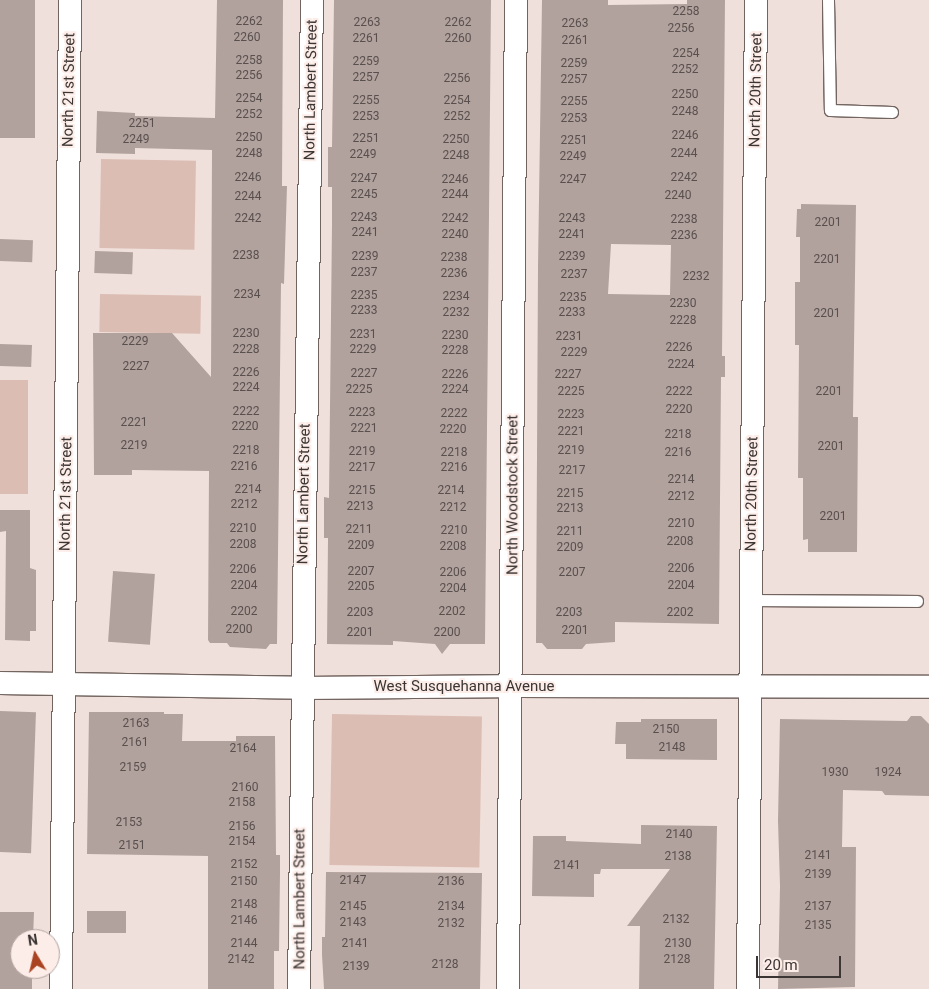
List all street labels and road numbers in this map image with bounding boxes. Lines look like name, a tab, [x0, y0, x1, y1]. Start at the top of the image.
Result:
street label: North Lambert Street	[301, 19, 321, 161]
street label: North 20th Street	[746, 32, 766, 148]
street label: North 21st Street	[59, 33, 79, 147]
street label: North Woodstock Street	[504, 415, 522, 575]
street label: North Lambert Street	[294, 423, 314, 565]
street label: North 20th Street	[742, 436, 762, 552]
street label: North 21st Street	[56, 437, 76, 551]
street label: West Susquehanna Avenue	[374, 678, 554, 696]
street label: North Lambert Street	[291, 828, 309, 970]

